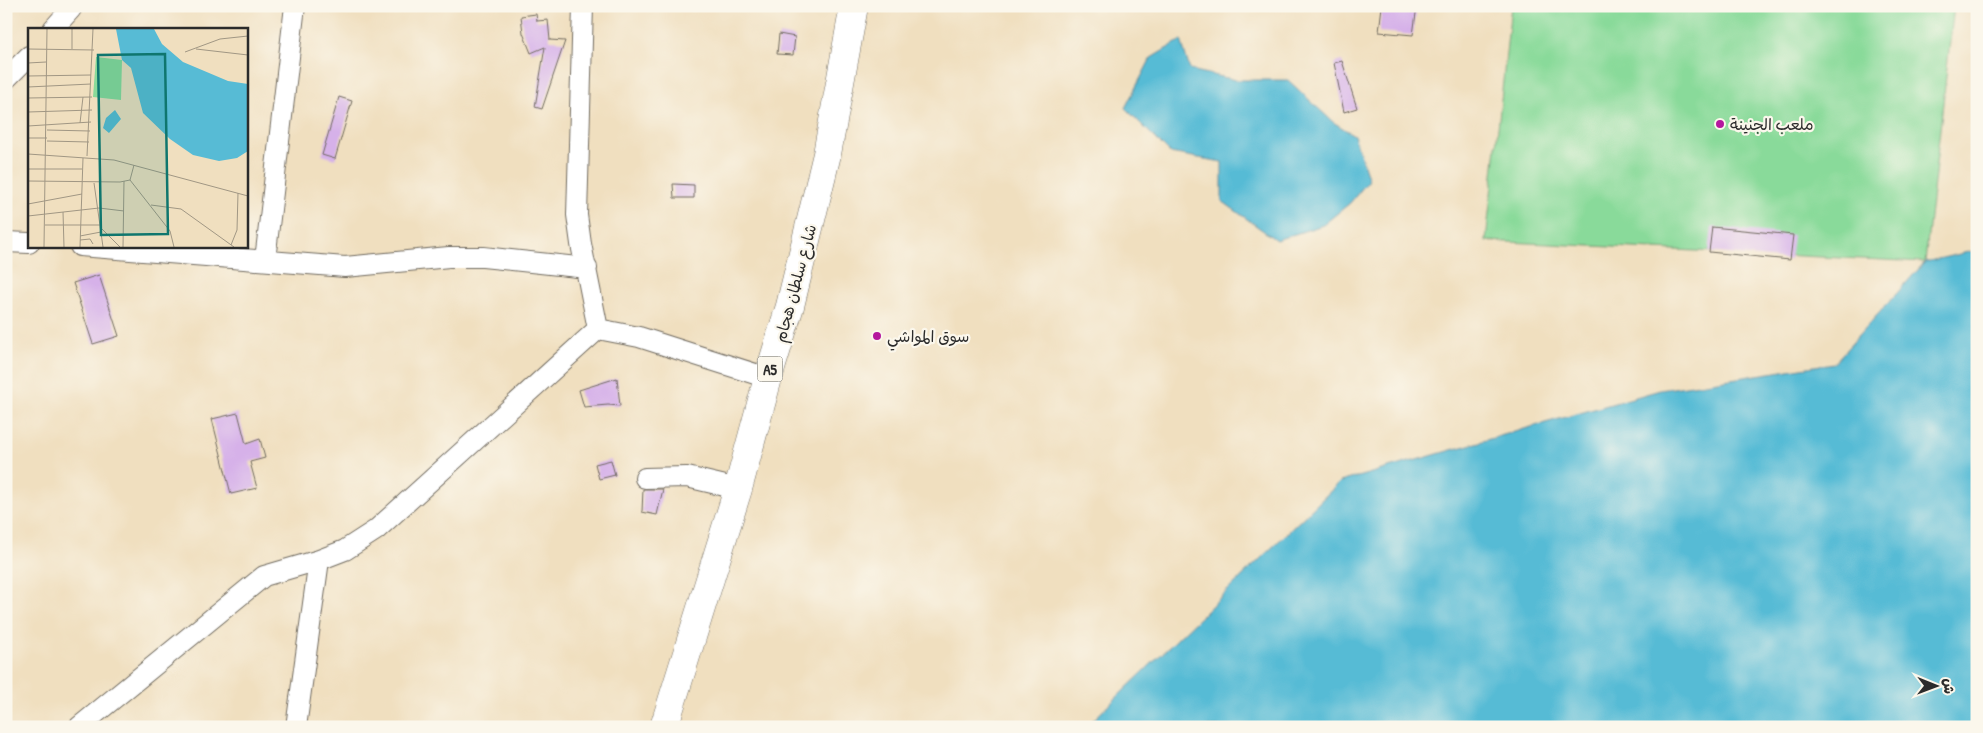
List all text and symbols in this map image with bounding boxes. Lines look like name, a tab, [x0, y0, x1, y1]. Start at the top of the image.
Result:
inset map	[28, 28, 248, 248]
place label: ملعب الجنينة	[1730, 113, 1814, 135]
marker: ملعب الجنينة	[1714, 118, 1726, 130]
street label: شارع سلطان هجام	[769, 222, 823, 345]
place label: سوق المواشي	[887, 325, 969, 351]
marker: سوق المواشي	[871, 330, 883, 342]
road number: A5	[758, 356, 782, 382]
north arrow	[1910, 660, 1960, 710]
text: ش	[1940, 678, 1959, 694]

